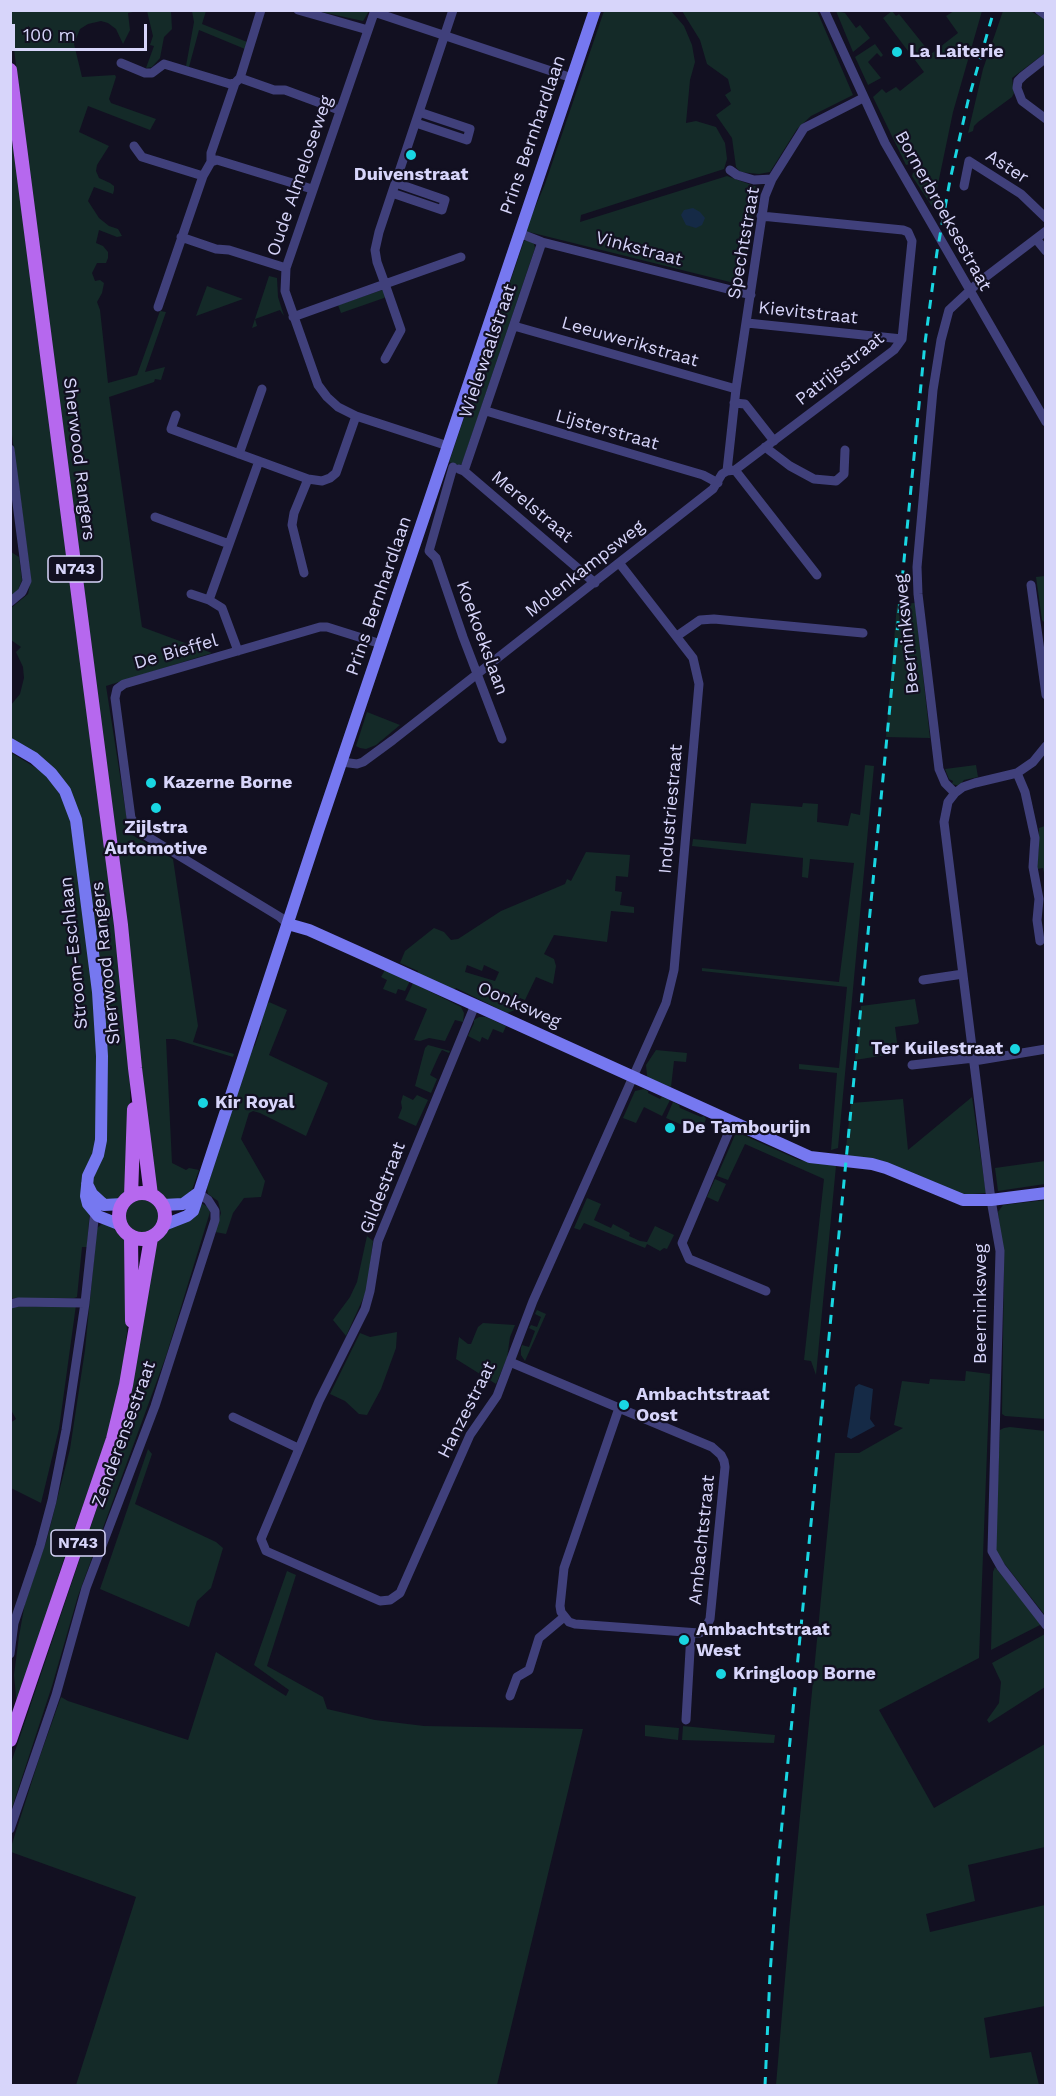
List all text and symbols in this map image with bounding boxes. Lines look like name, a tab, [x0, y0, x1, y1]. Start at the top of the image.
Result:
scale bar	[15, 12, 150, 50]
text: 100 m	[23, 24, 76, 45]
place label: La Laiterie	[909, 41, 1004, 63]
marker: La Laiterie	[890, 45, 904, 59]
street label: Prins Bernhardlaan	[496, 52, 570, 218]
street label: Oude Almeloseweg	[262, 93, 338, 259]
street label: Bornerbroeksestraat	[890, 127, 996, 295]
street label: Aster	[982, 145, 1032, 189]
marker: Duivenstraat	[404, 148, 418, 162]
place label: Duivenstraat	[354, 164, 468, 186]
street label: Spechtstraat	[724, 185, 764, 301]
street label: Vinkstraat	[593, 227, 685, 271]
street label: Wielewaalstraat	[455, 281, 521, 421]
street label: Kievitstraat	[757, 297, 859, 329]
street label: Leeuwerikstraat	[559, 312, 701, 372]
street label: Patrijsstraat	[791, 328, 889, 410]
street label: Sherwood Rangers	[58, 376, 100, 542]
street label: Lijsterstraat	[553, 405, 661, 455]
street label: Merelstraat	[487, 467, 577, 547]
street label: Prins Bernhardlaan	[342, 513, 416, 679]
street label: Molenkampsweg	[521, 516, 649, 622]
road number: N743	[48, 556, 102, 582]
street label: Beerninksweg	[890, 573, 924, 695]
street label: Koekoekslaan	[451, 578, 513, 698]
street label: De Bieffel	[132, 630, 220, 674]
street label: Industriestraat	[655, 743, 687, 875]
place label: Kazerne Borne	[163, 772, 292, 794]
marker: Kazerne Borne	[144, 776, 158, 790]
marker: Zijlstra Automotive	[149, 801, 163, 815]
place label: Zijlstra Automotive	[104, 817, 208, 860]
street label: Stroom-Eschlaan	[55, 876, 93, 1030]
street label: Sherwood Rangers	[87, 880, 125, 1046]
street label: Oonksweg	[474, 977, 564, 1033]
place label: Ter Kuilestraat	[871, 1038, 1003, 1060]
marker: Ter Kuilestraat	[1008, 1042, 1022, 1056]
place label: Kir Royal	[215, 1092, 294, 1114]
marker: Kir Royal	[196, 1096, 210, 1110]
place label: De Tambourijn	[682, 1117, 811, 1139]
marker: De Tambourijn	[663, 1121, 677, 1135]
street label: Gildestraat	[356, 1139, 410, 1237]
street label: Beerninksweg	[970, 1244, 992, 1364]
street label: Zenderensestraat	[87, 1358, 161, 1510]
street label: Hanzestraat	[433, 1358, 501, 1462]
place label: Ambachtstraat Oost	[636, 1384, 770, 1426]
marker: Ambachtstraat Oost	[617, 1398, 631, 1412]
street label: Ambachtstraat	[684, 1474, 720, 1606]
road number: N743	[51, 1530, 105, 1556]
place label: Ambachtstraat West	[696, 1619, 830, 1662]
marker: Ambachtstraat West	[677, 1633, 691, 1647]
place label: Kringloop Borne	[733, 1663, 876, 1685]
marker: Kringloop Borne	[714, 1667, 728, 1681]

